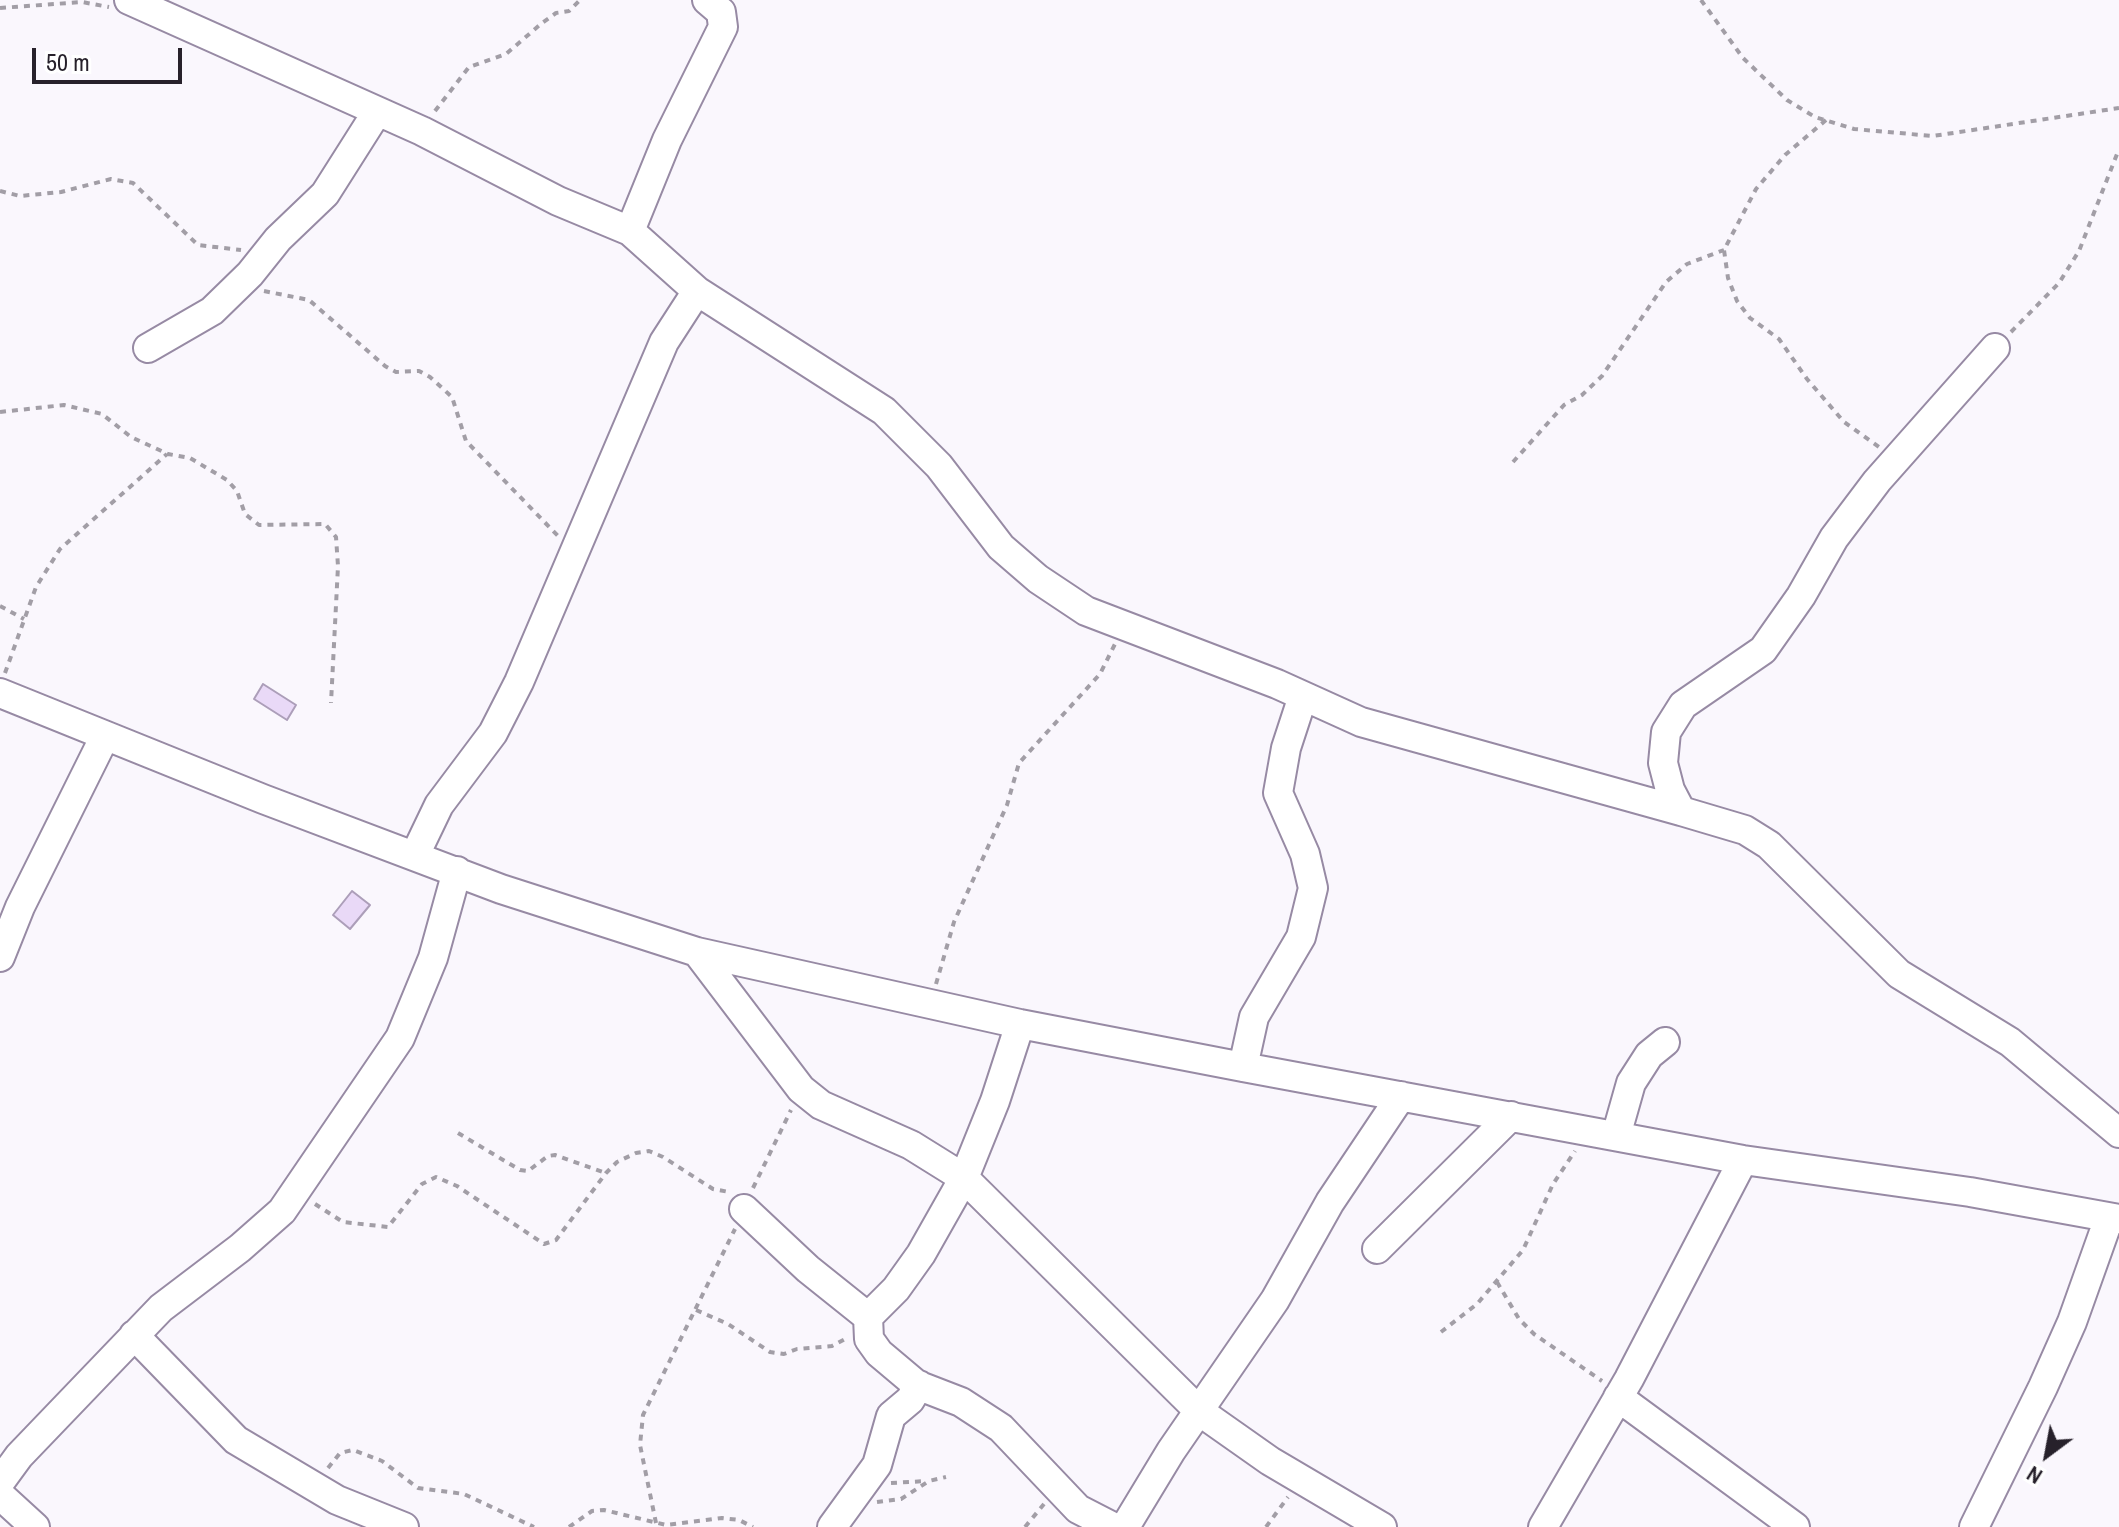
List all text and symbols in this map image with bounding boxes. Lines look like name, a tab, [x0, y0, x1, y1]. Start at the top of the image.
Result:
scale bar	[36, 32, 186, 82]
text: 50 m	[46, 46, 90, 78]
north arrow	[2007, 1415, 2087, 1495]
text: N	[2021, 1459, 2048, 1492]

